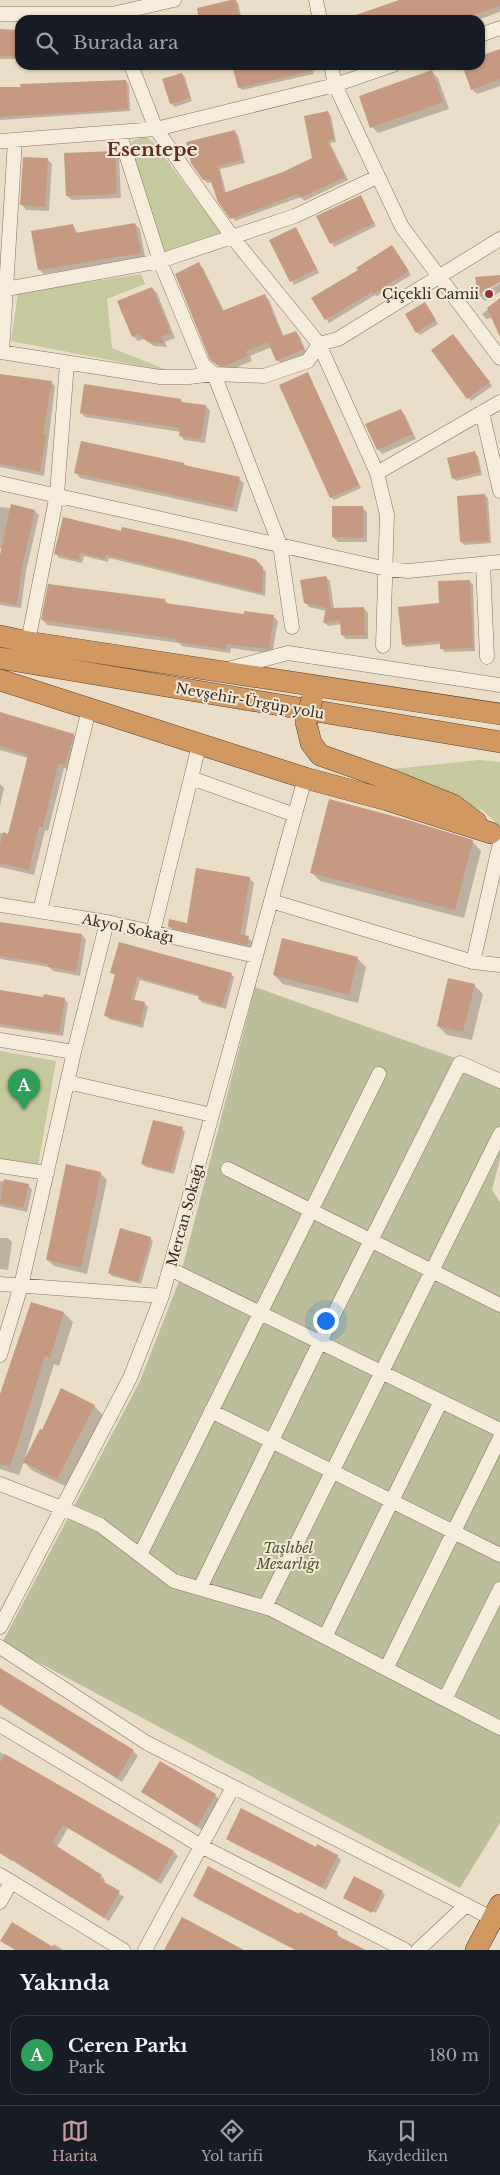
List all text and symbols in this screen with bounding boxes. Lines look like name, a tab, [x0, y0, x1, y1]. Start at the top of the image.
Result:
search box	[15, 15, 485, 70]
icon: search	[33, 29, 61, 57]
text: Burada ara	[73, 31, 179, 54]
district label: Esentepe	[106, 138, 198, 161]
place label: Çiçekli Camii	[382, 285, 479, 303]
marker: Çiçekli Camii	[483, 288, 495, 300]
street label: Nevşehir-Ürgüp yolu	[174, 678, 327, 723]
street label: Akyol Sokağı	[79, 909, 176, 947]
pin: A	[8, 1069, 40, 1110]
street label: Mercan Sokağı	[163, 1161, 207, 1269]
your location	[313, 1308, 339, 1334]
park label: Taşlıbel Mezarlığı	[255, 1539, 320, 1573]
text: Yakında	[20, 1970, 110, 1996]
text: Ceren Parkı	[68, 2034, 187, 2057]
text: A	[31, 2045, 43, 2065]
text: 180 m	[429, 2045, 479, 2065]
text: Park	[68, 2057, 105, 2077]
tab: Harita	[52, 2117, 97, 2165]
tab: Yol tarifi	[201, 2117, 263, 2165]
tab: Kaydedilen	[367, 2117, 448, 2165]

